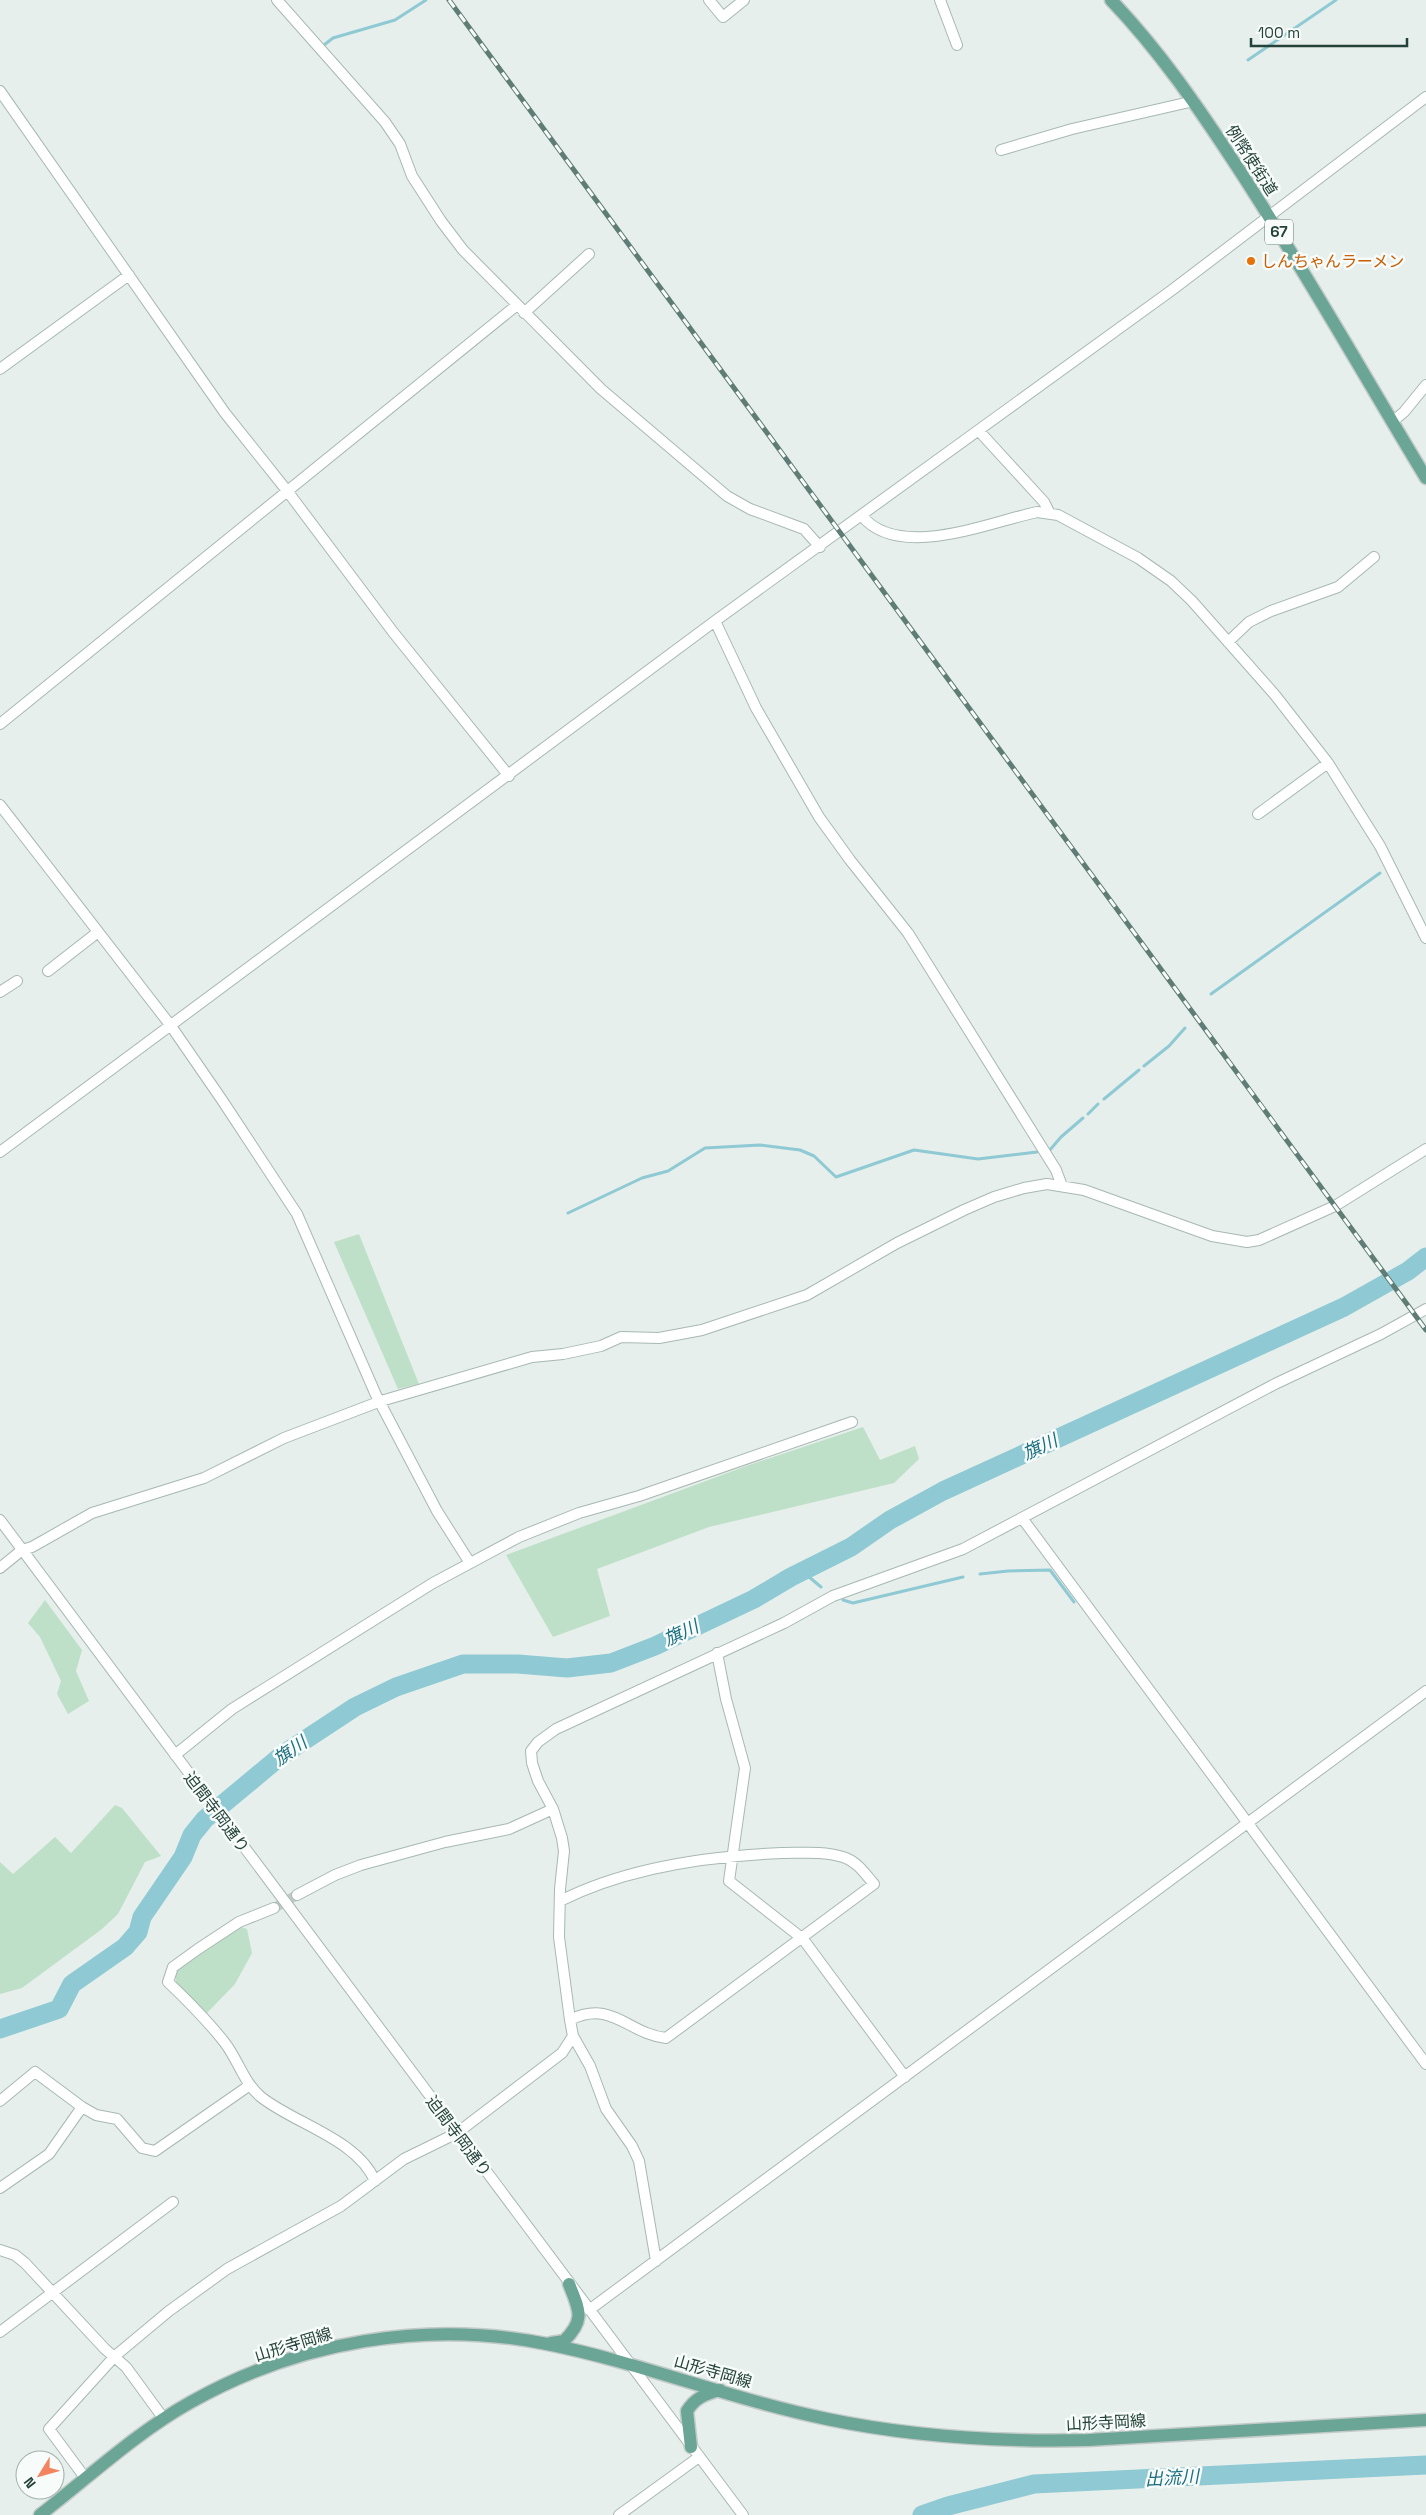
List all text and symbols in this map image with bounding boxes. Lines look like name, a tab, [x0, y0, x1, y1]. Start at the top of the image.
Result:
scale bar	[1251, 15, 1407, 47]
text: 100 m	[1258, 23, 1300, 42]
street label: 例幣使街道	[1221, 121, 1282, 200]
road number: 67	[1265, 220, 1293, 244]
place label: しんちゃんラーメン	[1261, 251, 1404, 272]
marker: しんちゃんラーメン	[1245, 255, 1257, 267]
water label: 旗川	[1019, 1428, 1063, 1465]
water label: 旗川	[660, 1614, 704, 1651]
water label: 旗川	[268, 1730, 313, 1770]
street label: 迫間寺岡通り	[179, 1768, 254, 1857]
street label: 迫間寺岡通り	[421, 2092, 496, 2181]
street label: 山形寺岡線	[252, 2323, 334, 2366]
street label: 山形寺岡線	[672, 2350, 754, 2393]
street label: 山形寺岡線	[1066, 2410, 1147, 2435]
north arrow	[15, 2450, 65, 2500]
water label: 出流川	[1144, 2464, 1202, 2490]
text: N	[20, 2474, 40, 2492]

